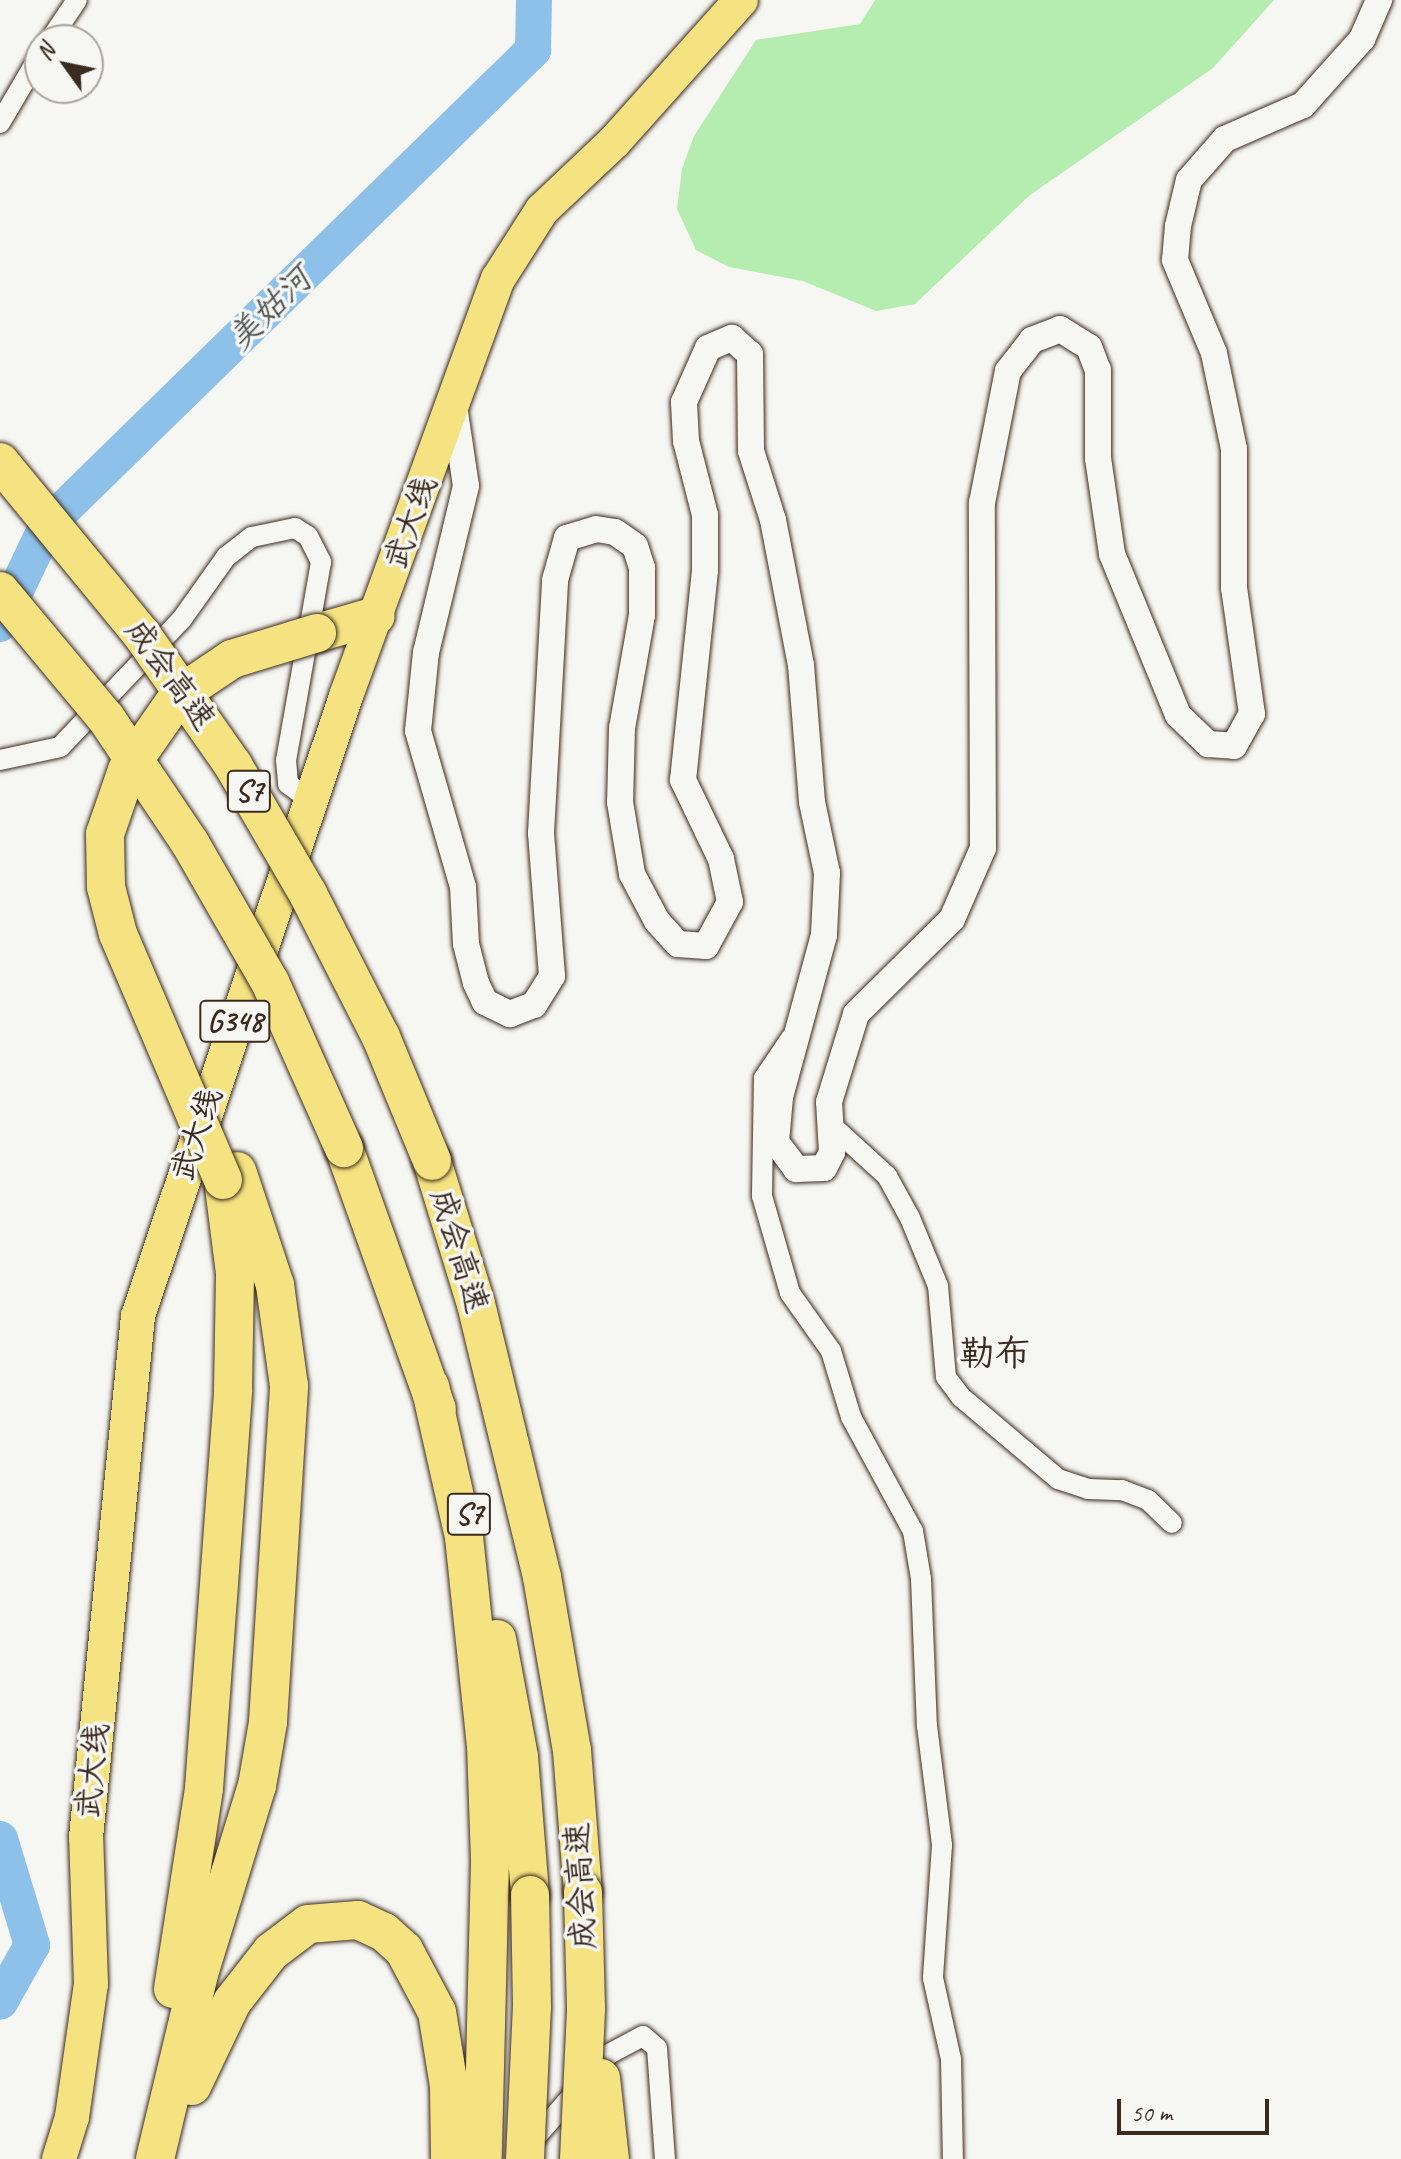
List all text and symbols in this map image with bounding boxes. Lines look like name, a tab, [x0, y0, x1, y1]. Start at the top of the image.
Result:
north arrow	[24, 24, 104, 104]
text: N	[30, 39, 61, 65]
water label: 美姑河	[218, 258, 320, 358]
street label: 武大线	[377, 471, 445, 575]
street label: 成会高速	[117, 612, 223, 738]
road number: S7	[225, 765, 273, 817]
road number: G348	[199, 995, 271, 1047]
street label: 武大线	[163, 1083, 231, 1187]
street label: 成会高速	[422, 1184, 496, 1318]
district label: 勒布	[959, 1332, 1031, 1376]
road number: S7	[445, 1488, 493, 1540]
street label: 武大线	[69, 1721, 117, 1821]
street label: 成会高速	[558, 1821, 604, 1951]
scale bar	[1121, 2083, 1273, 2133]
text: 50 m	[1131, 2098, 1172, 2128]

